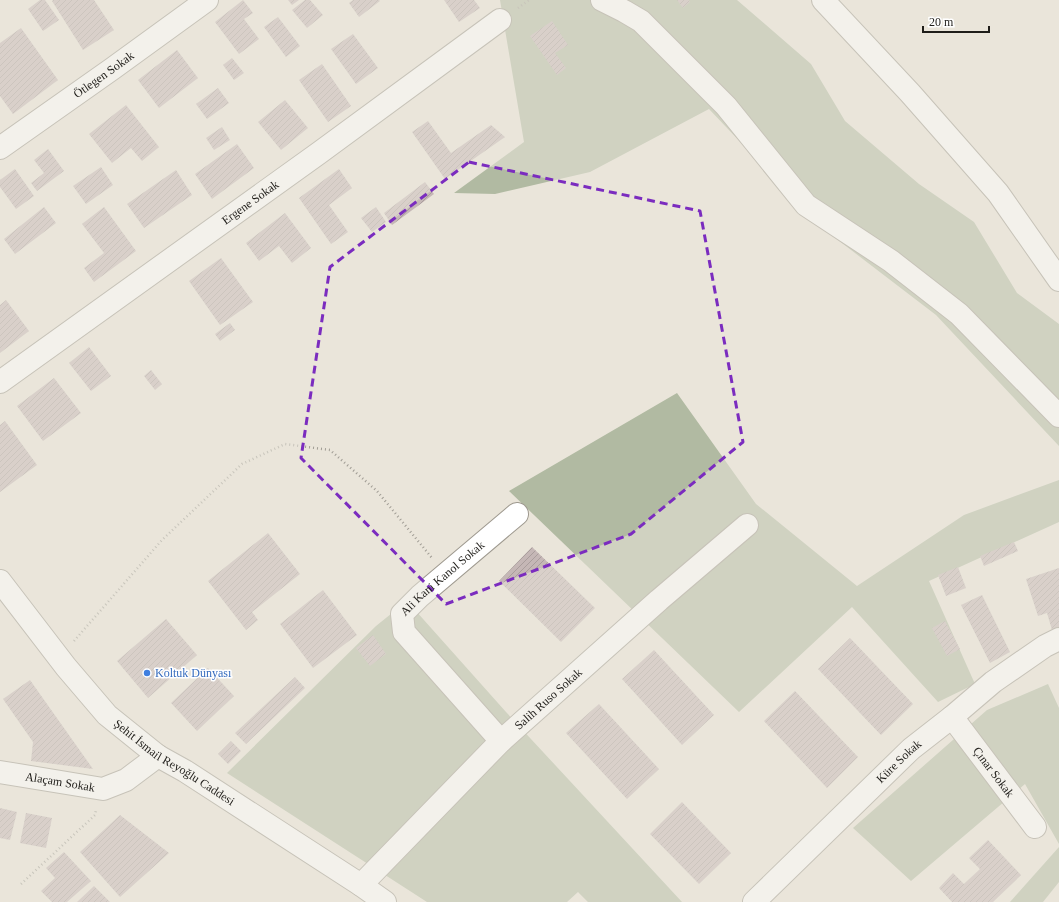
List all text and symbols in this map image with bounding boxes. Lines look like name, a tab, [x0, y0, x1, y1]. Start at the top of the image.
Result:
scale bar	[923, 8, 989, 34]
text: 20 m	[929, 15, 954, 29]
street label: Ötlegen Sokak	[71, 48, 137, 101]
street label: Ergene Sokak	[219, 177, 281, 228]
street label: Ali Kani Kanol Sokak	[397, 538, 487, 619]
street label: Salih Ruso Sokak	[512, 665, 585, 733]
place label: Koltuk Dünyası	[155, 666, 232, 680]
marker: Koltuk Dünyası	[142, 668, 152, 678]
street label: Şehit İsmail Reyoğlu Caddesi	[111, 716, 238, 809]
street label: Küre Sokak	[873, 737, 924, 786]
street label: Çınar Sokak	[970, 744, 1017, 800]
street label: Alaçam Sokak	[24, 769, 96, 795]

